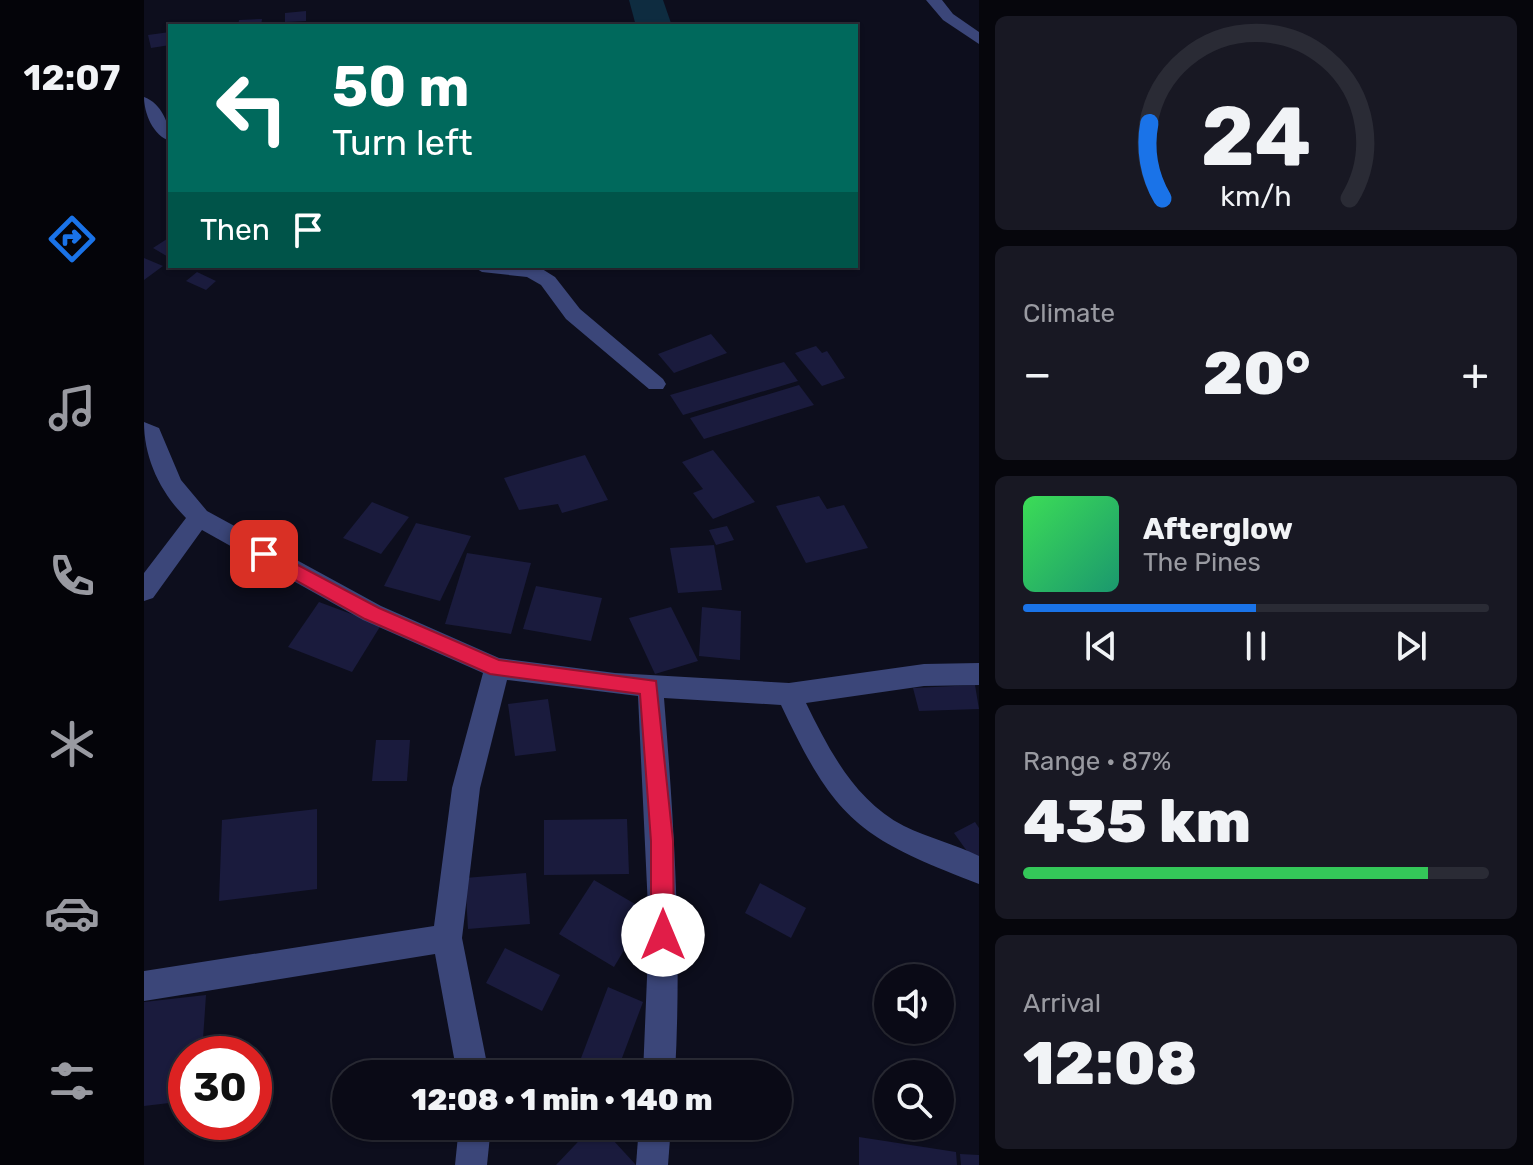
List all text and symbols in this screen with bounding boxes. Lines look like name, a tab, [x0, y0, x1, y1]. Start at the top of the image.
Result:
text: 50 m	[332, 54, 469, 120]
text: 12:07	[24, 56, 120, 99]
icon: left	[200, 56, 304, 160]
text: 24	[1201, 86, 1311, 185]
text: Turn left	[332, 121, 473, 164]
text: km/h	[1220, 179, 1292, 213]
icon: arrive	[286, 208, 330, 252]
icon: directions	[44, 211, 100, 267]
text: Then	[200, 212, 270, 248]
text: Climate	[1023, 298, 1115, 329]
text: 20°	[1203, 338, 1310, 409]
text: −	[1023, 348, 1052, 400]
text: +	[1462, 348, 1489, 400]
icon: music	[44, 380, 100, 436]
text: Afterglow	[1143, 511, 1293, 547]
pin	[230, 520, 298, 588]
icon: arrive	[242, 532, 286, 576]
text: The Pines	[1143, 547, 1261, 578]
icon: phone	[44, 548, 100, 604]
icon: previous	[1079, 624, 1123, 668]
icon: pause	[1234, 624, 1278, 668]
icon: next	[1389, 624, 1433, 668]
icon: climate	[44, 716, 100, 772]
text: Range · 87%	[1023, 746, 1171, 777]
text: 435 km	[1023, 786, 1251, 857]
icon: car	[44, 885, 100, 941]
position arrow	[621, 893, 705, 977]
map controls	[874, 964, 954, 1140]
button: sound	[874, 964, 954, 1044]
text: Arrival	[1023, 988, 1101, 1019]
text: 12:08	[1023, 1028, 1197, 1099]
speed limit sign: 30	[168, 1036, 272, 1140]
icon: filters	[44, 1053, 100, 1109]
button: search	[874, 1060, 954, 1140]
text: 12:08 · 1 min · 140 m	[411, 1082, 713, 1118]

